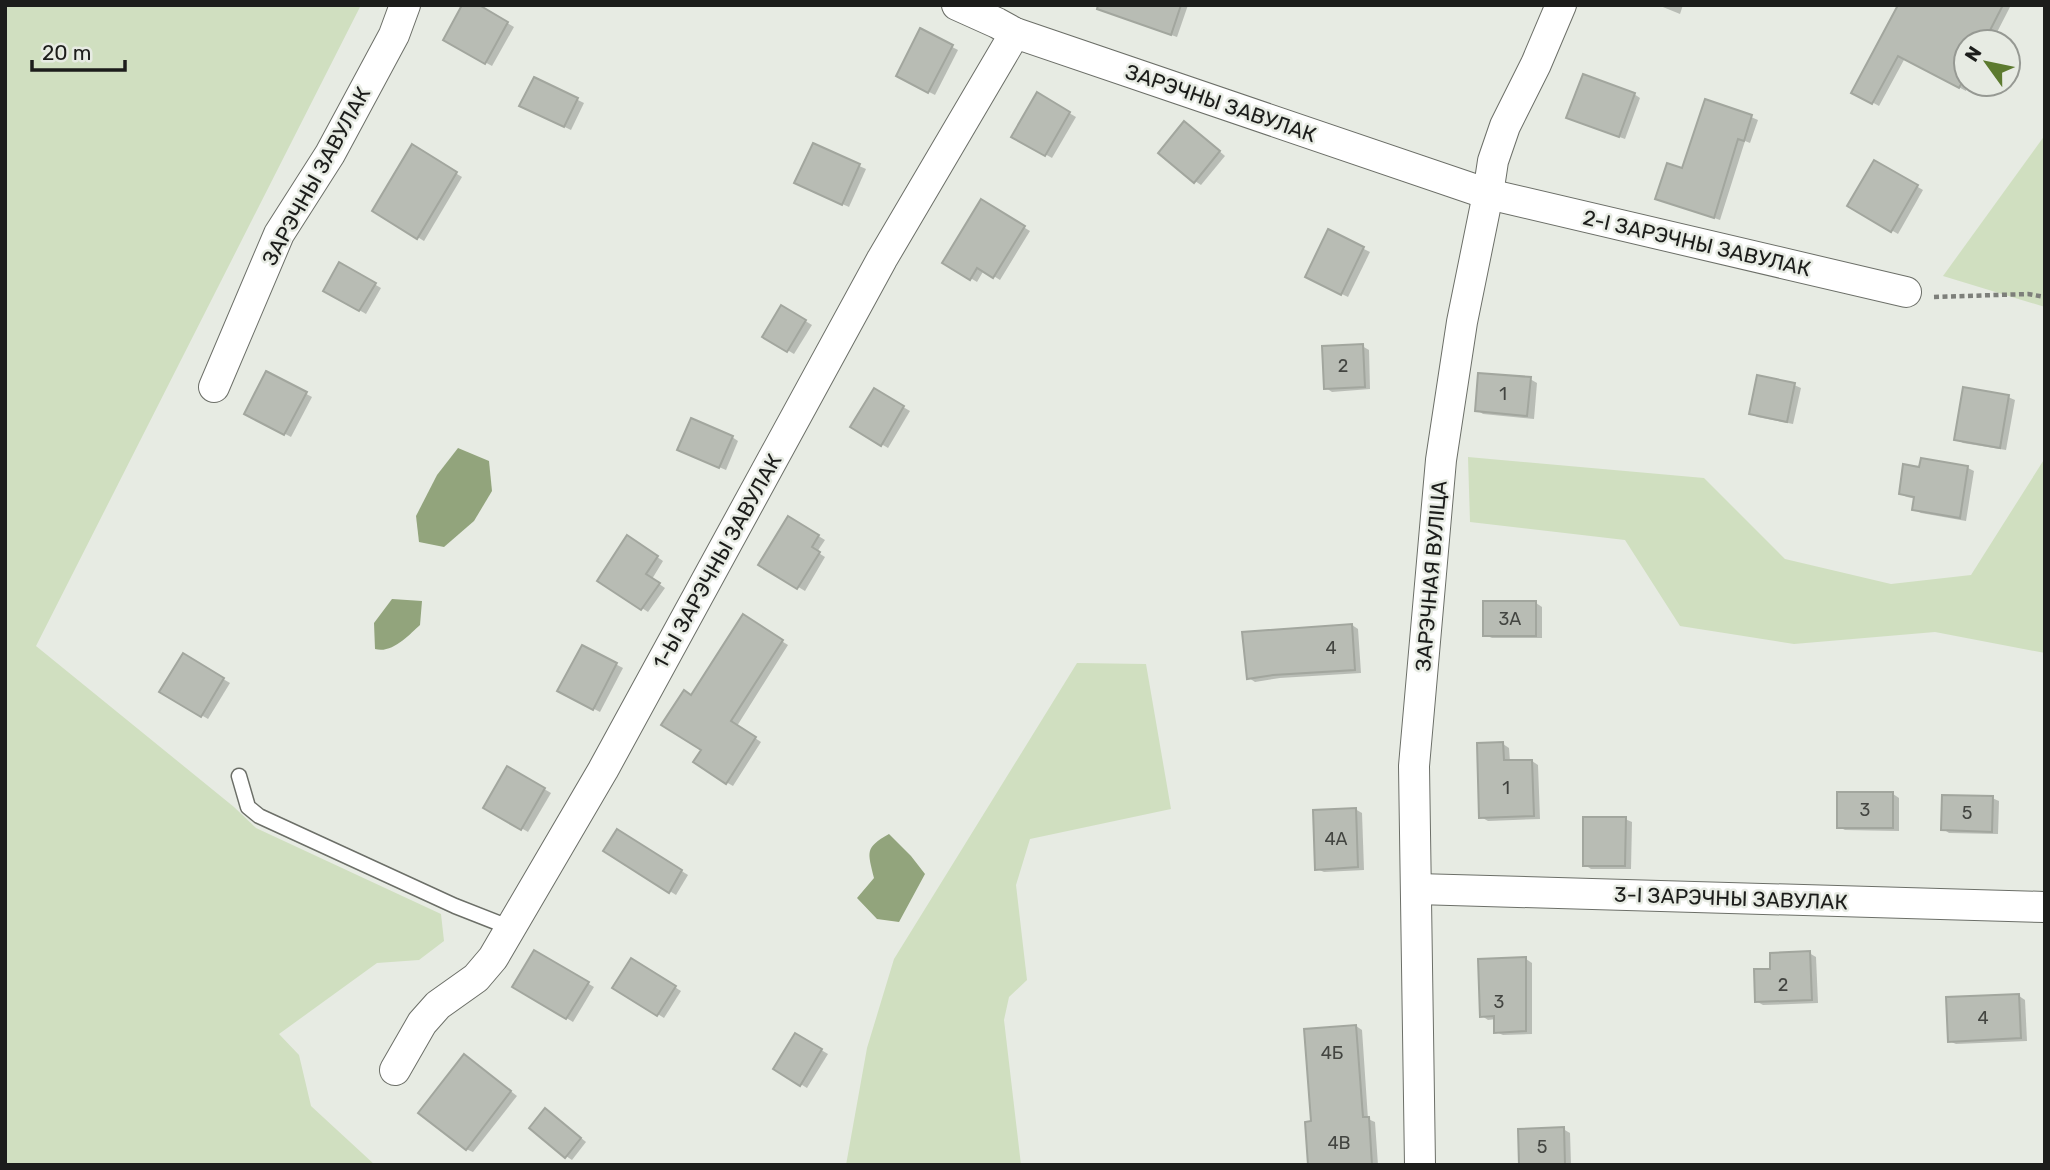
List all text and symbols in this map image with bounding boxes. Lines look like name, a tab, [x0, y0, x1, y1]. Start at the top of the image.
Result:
scale bar	[32, 28, 124, 72]
north arrow	[1952, 28, 2022, 98]
text: 20 m	[42, 40, 91, 65]
text: N	[1960, 42, 1987, 66]
street label: ЗАРЭЧНЫ ЗАВУЛАК	[1122, 59, 1320, 147]
street label: ЗАРЭЧНЫ ЗАВУЛАК	[256, 82, 376, 270]
street label: 2-І ЗАРЭЧНЫ ЗАВУЛАК	[1581, 205, 1813, 281]
house number: 2	[1338, 355, 1348, 377]
house number: 1	[1499, 383, 1507, 405]
street label: 1-Ы ЗАРЭЧНЫ ЗАВУЛАК	[647, 449, 787, 673]
street label: ЗАРЭЧНАЯ ВУЛІЦА	[1410, 479, 1452, 673]
house number: 3А	[1499, 608, 1521, 630]
house number: 4	[1325, 637, 1337, 659]
house number: 1	[1502, 777, 1510, 799]
house number: 3	[1860, 799, 1870, 821]
house number: 5	[1962, 802, 1972, 824]
house number: 4А	[1324, 828, 1348, 850]
street label: 3-І ЗАРЭЧНЫ ЗАВУЛАК	[1614, 881, 1848, 915]
house number: 2	[1778, 974, 1788, 996]
house number: 3	[1494, 991, 1504, 1013]
house number: 4	[1977, 1007, 1989, 1029]
house number: 4Б	[1321, 1042, 1343, 1064]
house number: 4В	[1327, 1132, 1351, 1154]
house number: 5	[1537, 1136, 1547, 1158]

